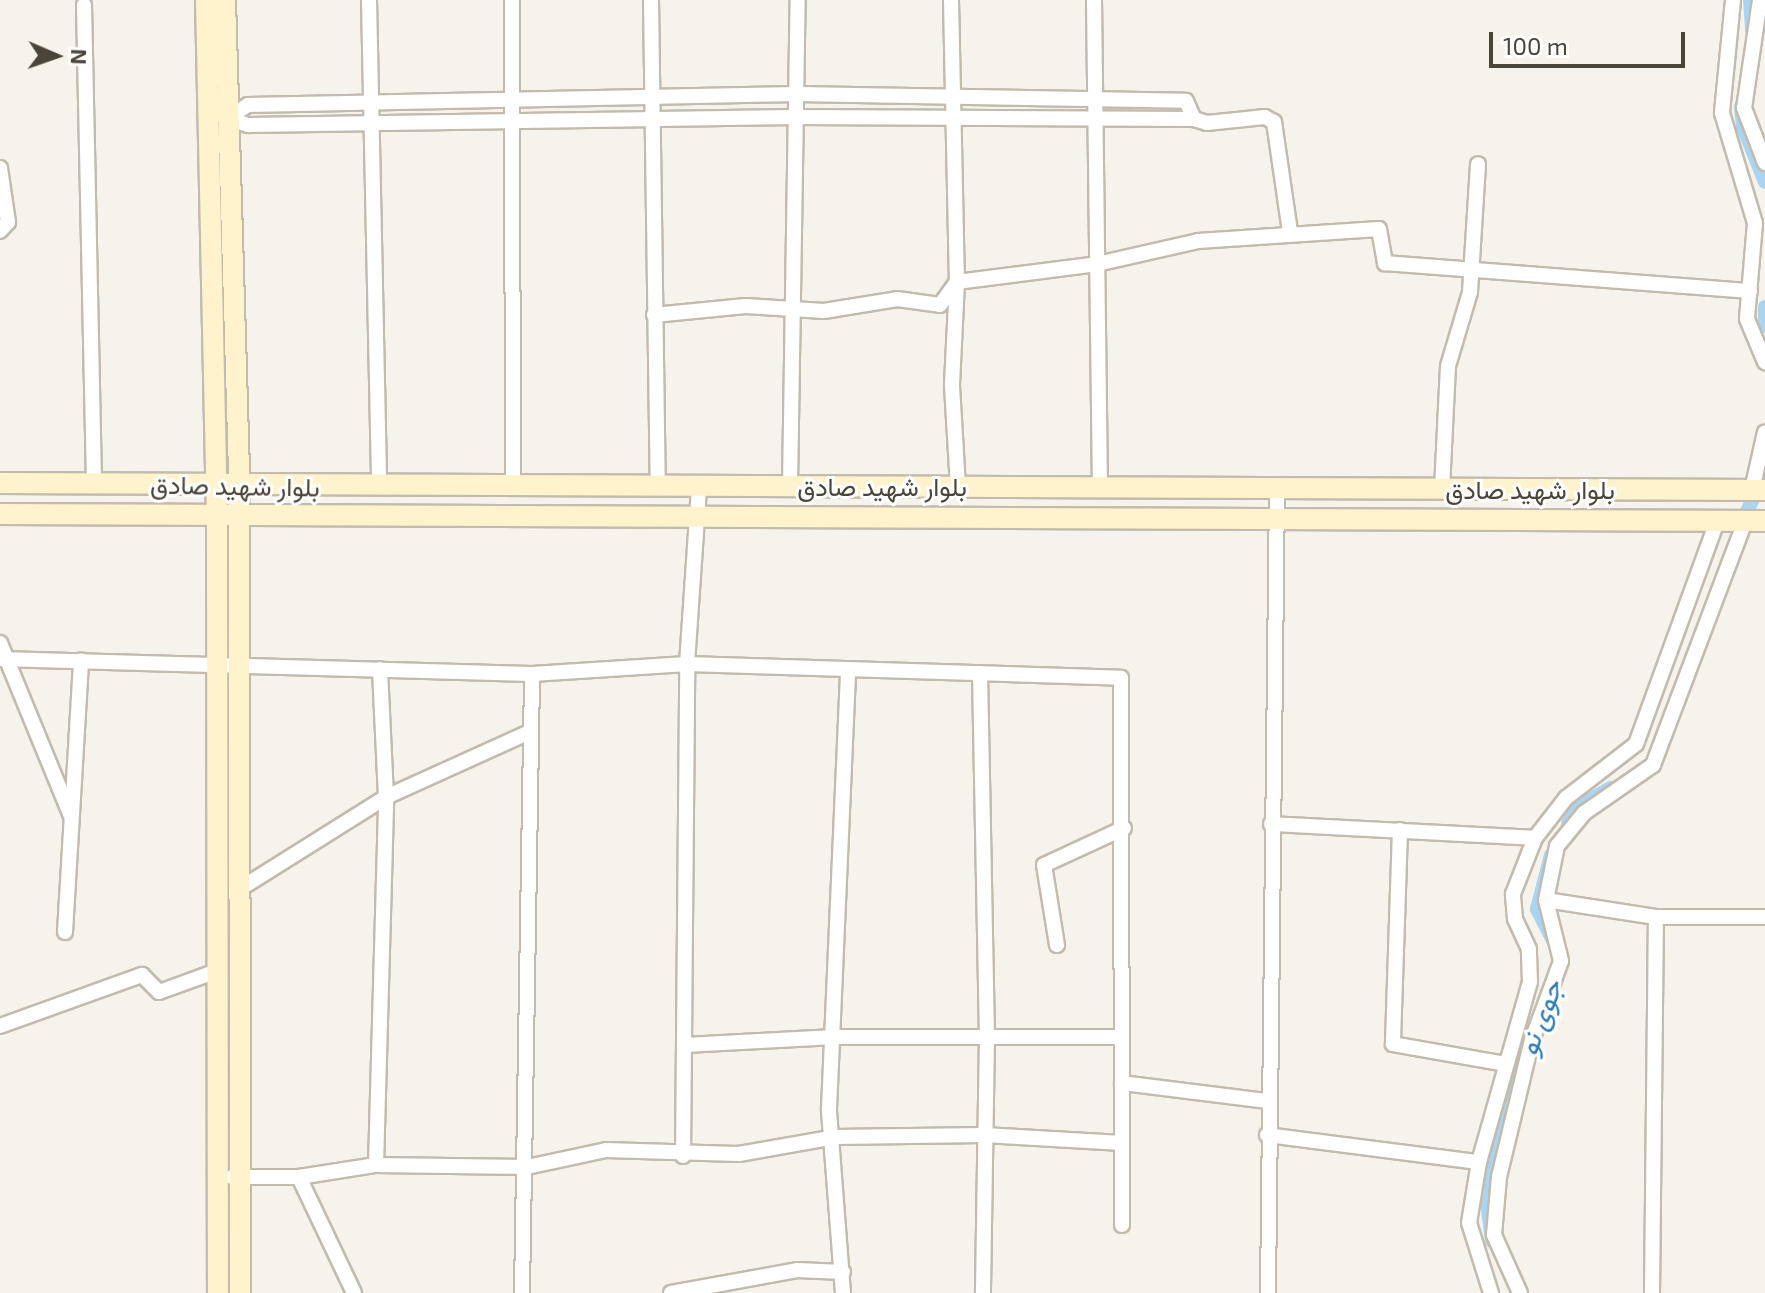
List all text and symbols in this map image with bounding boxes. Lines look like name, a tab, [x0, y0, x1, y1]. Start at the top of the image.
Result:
north arrow	[16, 16, 96, 96]
scale bar	[1493, 16, 1689, 66]
text: 100 m	[1503, 31, 1568, 60]
text: N	[67, 48, 93, 65]
street label: بلوار شهید صادق	[150, 468, 320, 502]
street label: بلوار شهید صادق	[797, 470, 967, 502]
street label: بلوار شهید صادق	[1445, 473, 1615, 505]
water label: جوی نو	[1509, 975, 1569, 1059]

